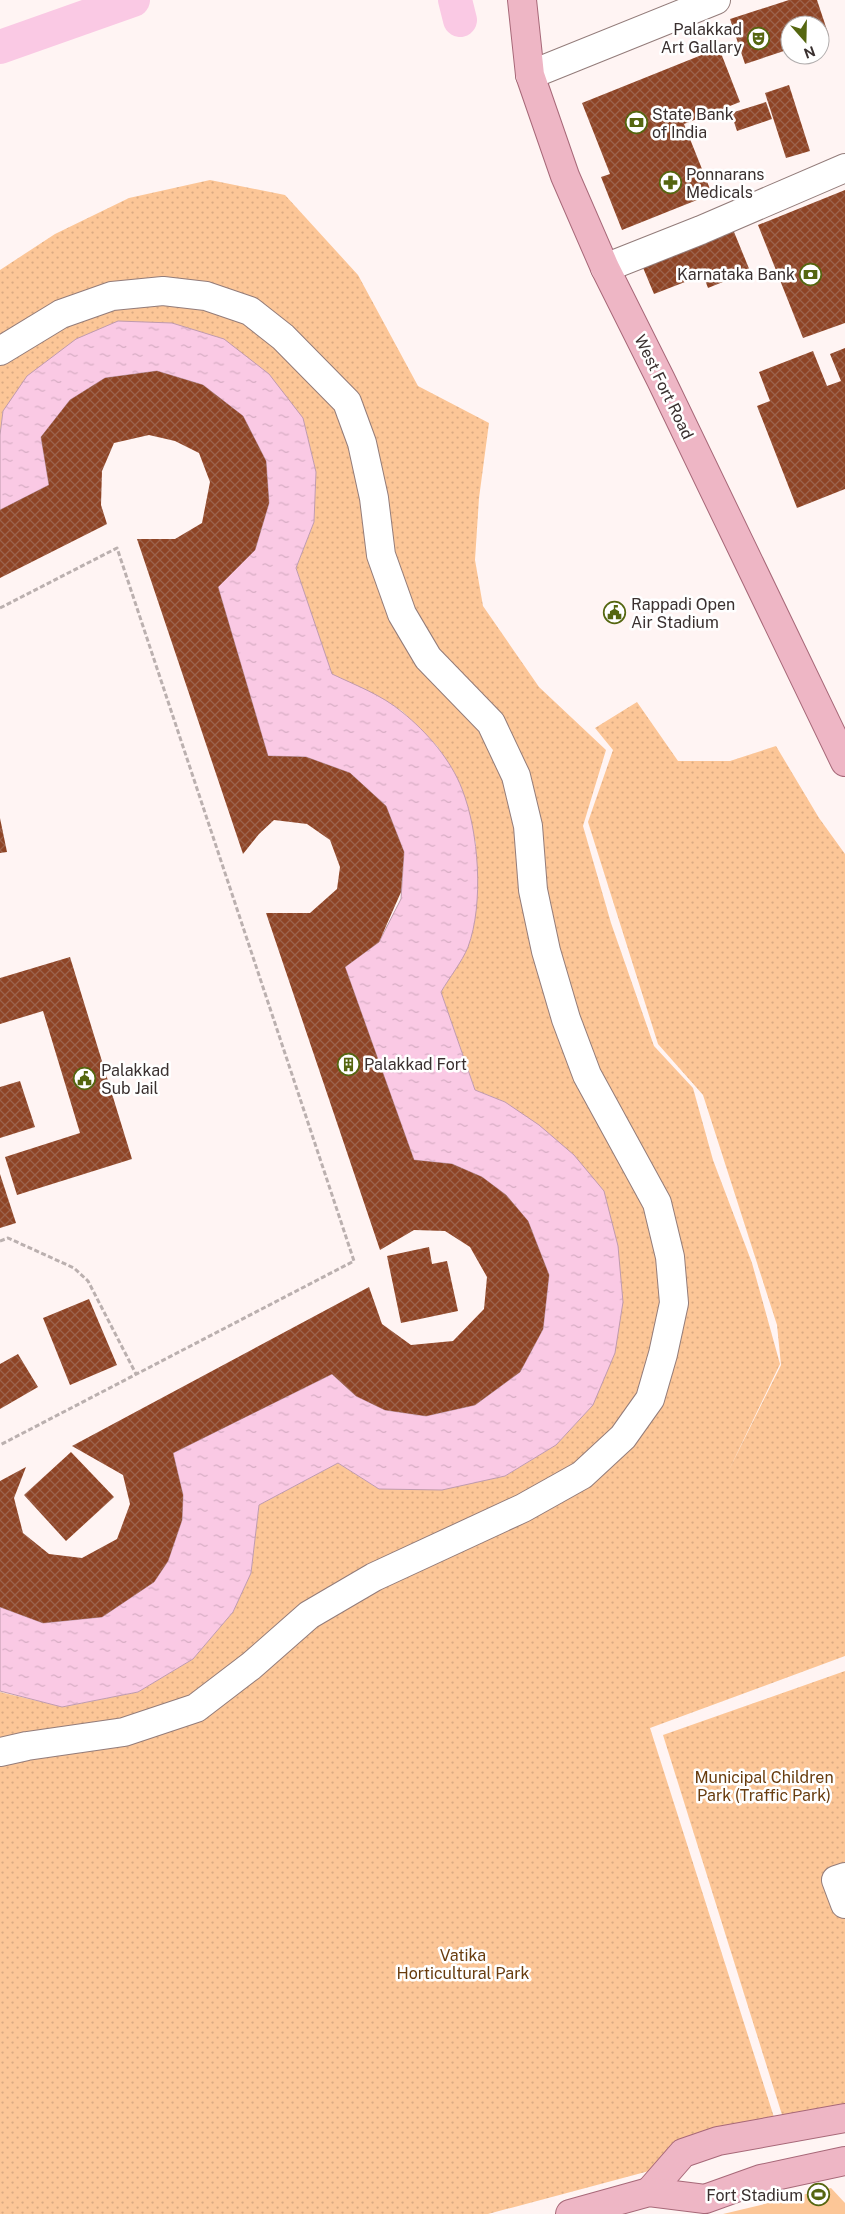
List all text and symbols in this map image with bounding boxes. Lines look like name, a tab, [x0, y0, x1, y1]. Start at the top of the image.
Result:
north arrow	[780, 15, 830, 65]
place label: Palakkad Art Gallary	[661, 20, 742, 57]
theatre icon: Palakkad Art Gallary	[746, 26, 770, 50]
text: N	[802, 43, 817, 62]
place label: State Bank of India	[652, 105, 734, 142]
bank icon: State Bank of India	[624, 111, 648, 135]
place label: Ponnarans Medicals	[686, 165, 764, 202]
pharmacy icon: Ponnarans Medicals	[658, 171, 682, 195]
bank icon: Karnataka Bank	[799, 262, 823, 286]
place label: Karnataka Bank	[677, 265, 795, 284]
street label: West Fort Road	[630, 332, 698, 442]
place label: Rappadi Open Air Stadium	[631, 595, 735, 632]
public building icon: Rappadi Open Air Stadium	[603, 601, 627, 625]
building icon: Palakkad Fort	[336, 1052, 360, 1076]
place label: Palakkad Fort	[364, 1055, 467, 1074]
place label: Palakkad Sub Jail	[101, 1061, 170, 1098]
public building icon: Palakkad Sub Jail	[73, 1067, 97, 1091]
park label: Municipal Children Park (Traffic Park)	[694, 1768, 834, 1805]
park label: Vatika Horticultural Park	[397, 1946, 529, 1983]
sports icon: Fort Stadium	[807, 2183, 831, 2207]
place label: Fort Stadium	[706, 2186, 803, 2205]

